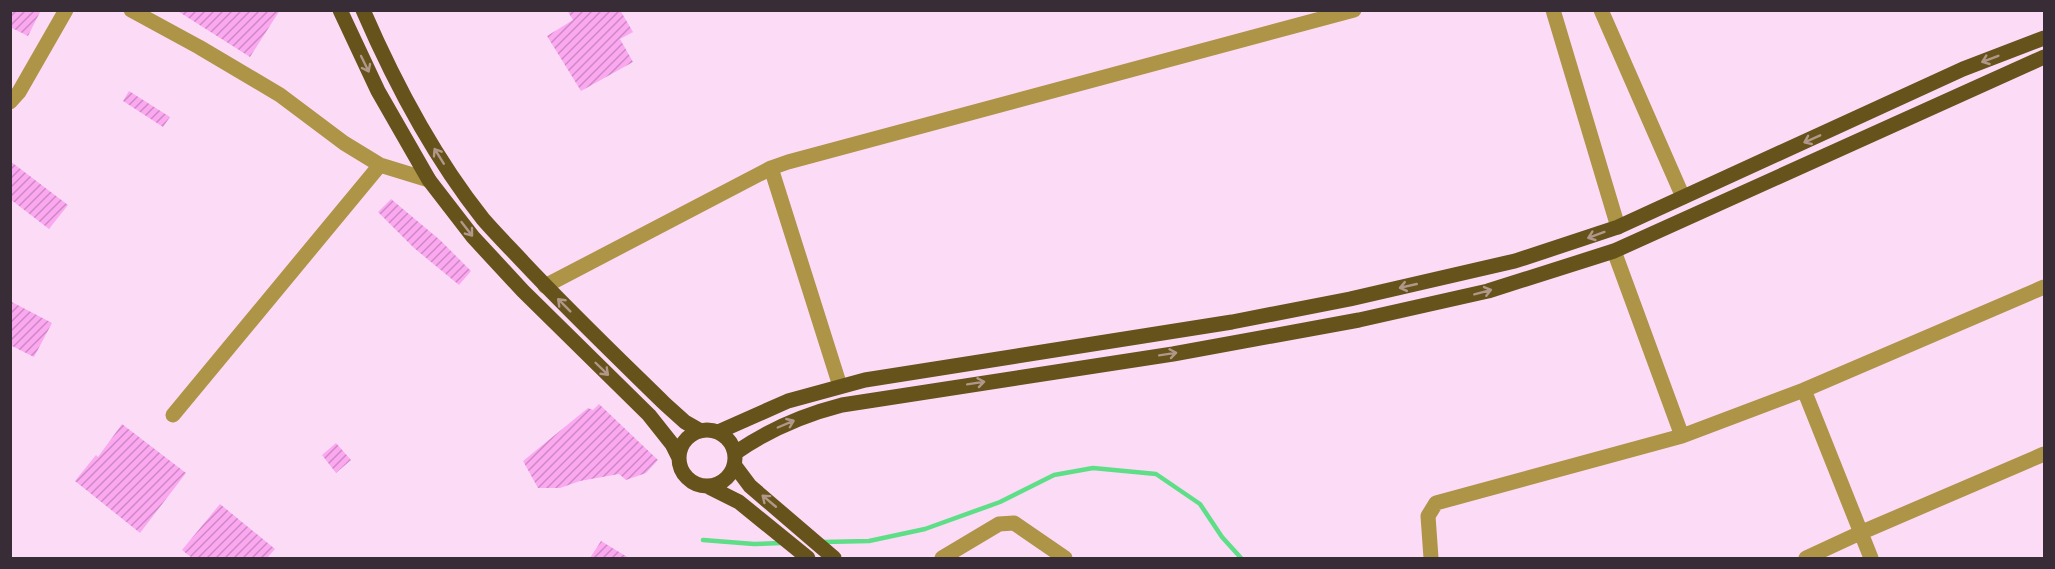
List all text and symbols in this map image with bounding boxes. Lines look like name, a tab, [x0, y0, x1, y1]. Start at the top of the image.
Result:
one-way arrow	[359, 54, 371, 72]
one-way arrow	[1981, 54, 2000, 65]
one-way arrow	[1804, 134, 1822, 146]
one-way arrow	[432, 148, 444, 165]
one-way arrow	[460, 221, 473, 237]
one-way arrow	[1587, 231, 1605, 242]
one-way arrow	[1398, 281, 1417, 293]
one-way arrow	[1473, 286, 1492, 298]
one-way arrow	[557, 297, 572, 312]
one-way arrow	[1158, 349, 1178, 360]
one-way arrow	[594, 362, 609, 377]
one-way arrow	[965, 378, 985, 389]
one-way arrow	[776, 418, 794, 429]
one-way arrow	[761, 495, 777, 508]

